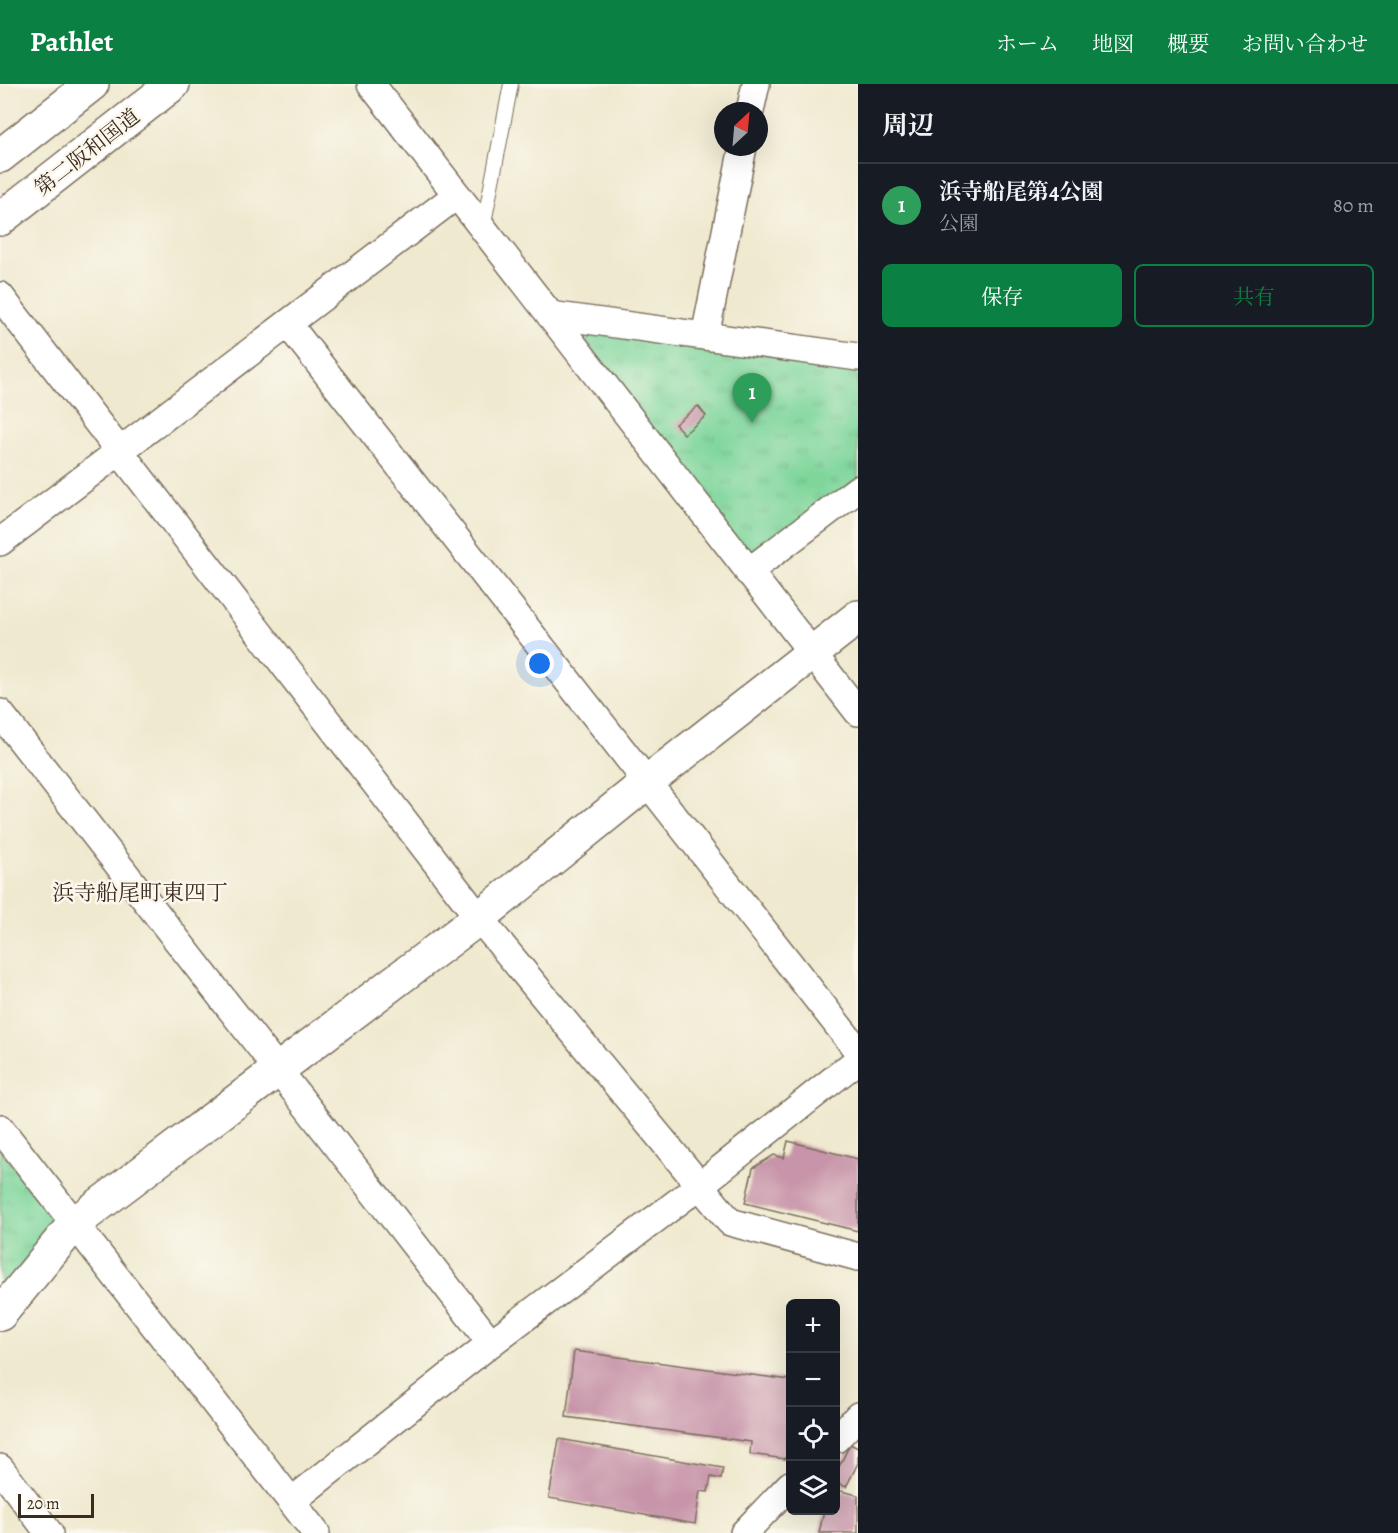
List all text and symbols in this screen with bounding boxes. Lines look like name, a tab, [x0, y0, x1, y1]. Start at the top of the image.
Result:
text: Pathlet	[30, 23, 113, 61]
text: ホーム	[996, 30, 1059, 58]
text: 地図	[1092, 30, 1134, 58]
text: 概要	[1167, 30, 1209, 58]
text: お問い合わせ	[1242, 30, 1368, 58]
street label: 第二阪和国道	[29, 102, 145, 202]
north arrow	[714, 102, 768, 156]
text: 周辺	[882, 108, 934, 143]
text: 浜寺船尾第4公園	[939, 177, 1103, 207]
text: 1	[898, 192, 905, 219]
text: 80 m	[1333, 192, 1374, 219]
text: 公園	[939, 210, 979, 237]
button: 保存	[882, 264, 1122, 327]
button: 共有	[1134, 264, 1374, 327]
pin: 1	[732, 374, 771, 423]
your location	[525, 649, 554, 678]
district label: 浜寺船尾町東四丁	[52, 878, 228, 908]
map controls	[786, 1299, 840, 1515]
button: +	[786, 1299, 840, 1353]
button: −	[786, 1353, 840, 1407]
button: locate	[786, 1407, 840, 1461]
button: layers	[786, 1461, 840, 1515]
scale bar	[18, 1491, 94, 1518]
text: 20 m	[27, 1493, 60, 1515]

